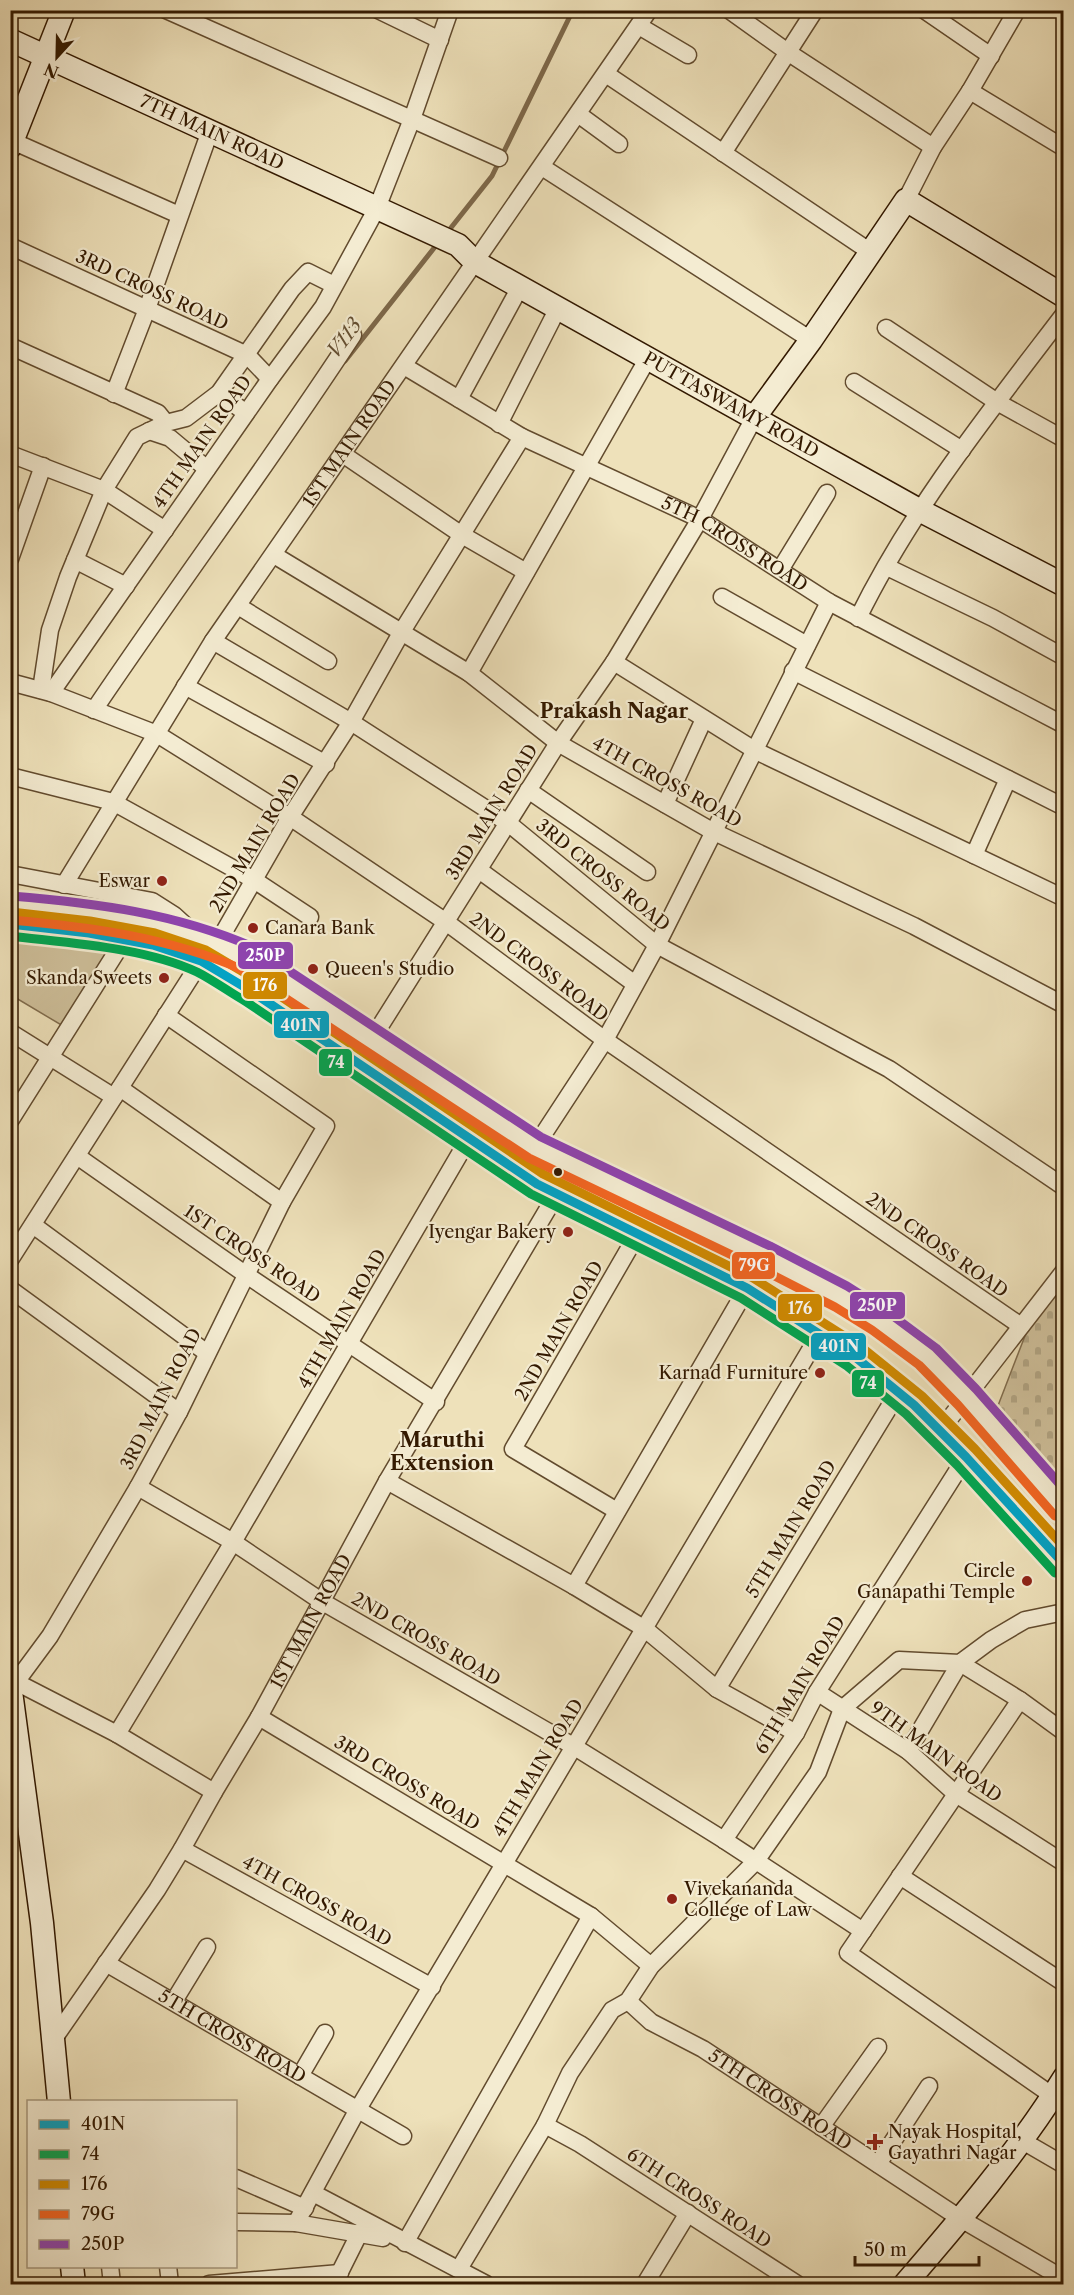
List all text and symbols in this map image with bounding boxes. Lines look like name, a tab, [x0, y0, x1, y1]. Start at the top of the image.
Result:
north arrow	[27, 27, 87, 87]
text: N	[41, 59, 62, 83]
street label: 7TH MAIN ROAD	[136, 90, 287, 175]
street label: 3RD CROSS ROAD	[72, 245, 232, 335]
water label: V113	[321, 313, 367, 362]
street label: PUTTASWAMY ROAD	[639, 347, 823, 463]
street label: 4TH MAIN ROAD	[148, 371, 256, 513]
street label: 1ST MAIN ROAD	[298, 376, 401, 511]
street label: 5TH CROSS ROAD	[658, 492, 812, 596]
district label: Prakash Nagar	[540, 699, 689, 723]
street label: 4TH CROSS ROAD	[588, 732, 746, 832]
street label: 3RD MAIN ROAD	[441, 740, 543, 884]
street label: 2ND MAIN ROAD	[205, 770, 305, 916]
street label: 3RD CROSS ROAD	[532, 814, 674, 936]
place label: Eswar	[98, 870, 150, 892]
marker: Eswar	[155, 874, 169, 888]
street label: 2ND CROSS ROAD	[465, 908, 613, 1026]
place label: Canara Bank	[265, 917, 376, 939]
marker: Canara Bank	[246, 921, 260, 935]
line badge: 250P	[237, 941, 294, 970]
text: 250P	[245, 945, 285, 965]
place label: Queen's Studio	[325, 958, 454, 980]
marker: Queen's Studio	[306, 962, 320, 976]
place label: Skanda Sweets	[26, 967, 152, 989]
marker: Skanda Sweets	[157, 971, 171, 985]
line badge: 176	[242, 971, 288, 1000]
text: 176	[253, 975, 278, 995]
line badge: 401N	[273, 1010, 330, 1039]
text: 401N	[281, 1015, 321, 1035]
line badge: 74	[318, 1048, 353, 1077]
text: 74	[327, 1052, 345, 1072]
unlabelled marker	[552, 1166, 564, 1178]
street label: 2ND CROSS ROAD	[862, 1188, 1012, 1302]
street label: 1ST CROSS ROAD	[180, 1200, 324, 1308]
place label: Iyengar Bakery	[428, 1221, 557, 1243]
marker: Iyengar Bakery	[561, 1225, 575, 1239]
street label: 4TH MAIN ROAD	[293, 1245, 391, 1393]
line badge: 79G	[731, 1251, 776, 1280]
text: 79G	[738, 1255, 770, 1275]
street label: 2ND MAIN ROAD	[510, 1257, 608, 1405]
line badge: 250P	[849, 1291, 906, 1320]
line badge: 176	[777, 1293, 823, 1322]
text: 250P	[857, 1295, 897, 1315]
text: 176	[788, 1298, 813, 1318]
street label: 3RD MAIN ROAD	[116, 1325, 206, 1473]
line badge: 401N	[810, 1332, 867, 1361]
text: 401N	[819, 1336, 859, 1356]
place label: Karnad Furniture	[658, 1362, 808, 1384]
marker: Karnad Furniture	[813, 1366, 827, 1380]
line badge: 74	[851, 1369, 885, 1398]
text: 74	[859, 1373, 877, 1393]
district label: Maruthi Extension	[390, 1428, 494, 1475]
street label: 5TH MAIN ROAD	[741, 1456, 841, 1602]
street label: 1ST MAIN ROAD	[265, 1551, 356, 1692]
place label: Circle Ganapathi Temple	[857, 1560, 1015, 1603]
marker: Circle Ganapathi Temple	[1020, 1574, 1034, 1588]
street label: 2ND CROSS ROAD	[348, 1587, 504, 1691]
street label: 6TH MAIN ROAD	[750, 1612, 850, 1758]
street label: 4TH MAIN ROAD	[488, 1695, 588, 1841]
street label: 9TH MAIN ROAD	[866, 1697, 1006, 1807]
street label: 3RD CROSS ROAD	[330, 1731, 484, 1835]
street label: 4TH CROSS ROAD	[238, 1851, 396, 1951]
place label: Vivekananda College of Law	[683, 1878, 813, 1921]
marker: Vivekananda College of Law	[665, 1892, 679, 1906]
street label: 5TH CROSS ROAD	[154, 1985, 310, 2088]
street label: 5TH CROSS ROAD	[704, 2045, 856, 2155]
legend	[27, 2100, 237, 2268]
text: 401N	[81, 2113, 125, 2135]
place label: Nayak Hospital, Gayathri Nagar	[888, 2121, 1022, 2164]
marker: Nayak Hospital, Gayathri Nagar	[866, 2133, 884, 2151]
text: 74	[81, 2143, 100, 2165]
street label: 6TH CROSS ROAD	[623, 2143, 775, 2253]
text: 176	[81, 2173, 108, 2195]
text: 79G	[81, 2203, 115, 2225]
scale bar	[855, 2229, 980, 2267]
text: 250P	[81, 2233, 125, 2255]
text: 50 m	[864, 2239, 907, 2261]

